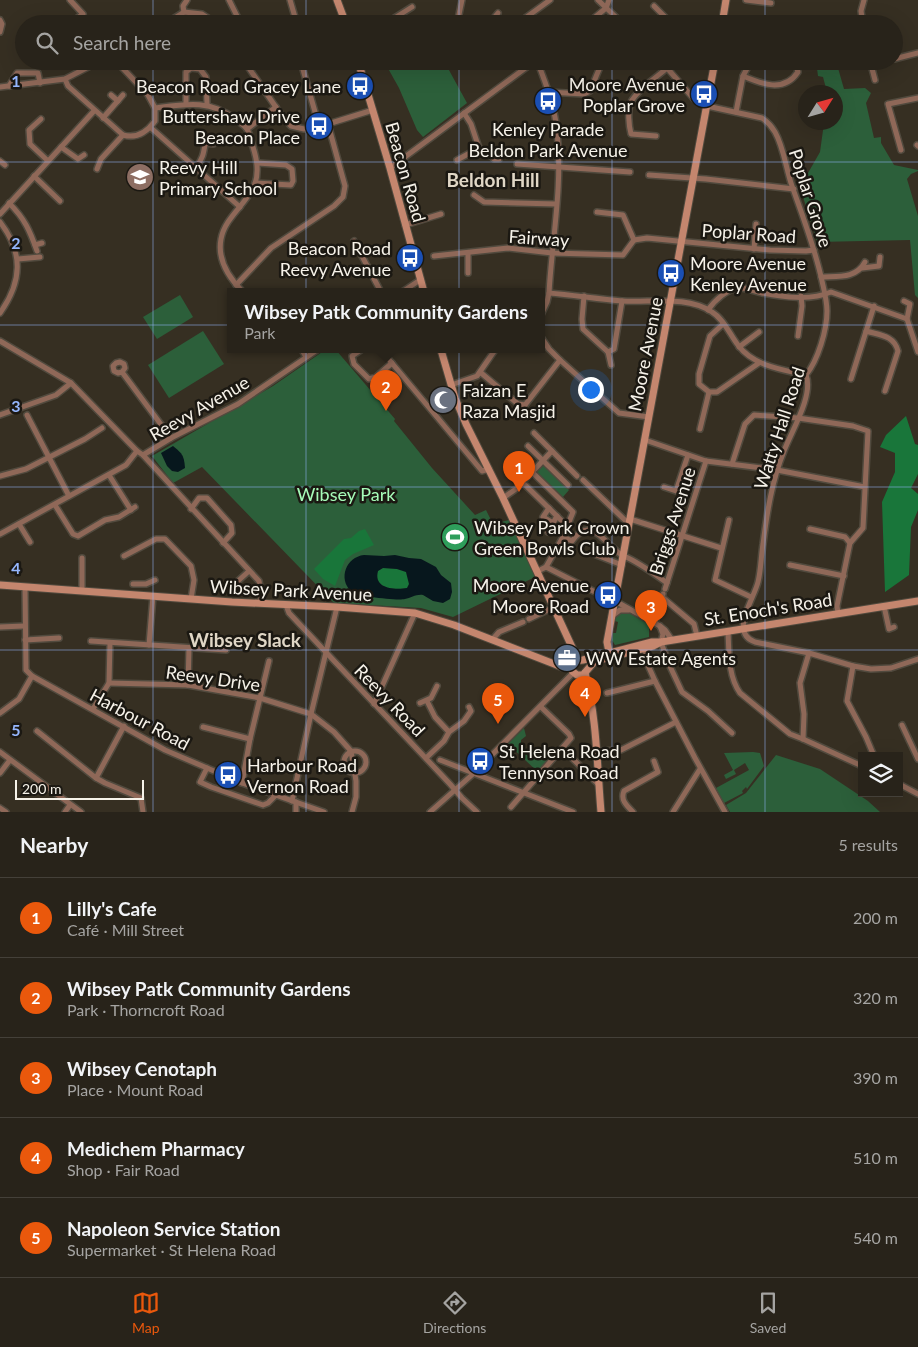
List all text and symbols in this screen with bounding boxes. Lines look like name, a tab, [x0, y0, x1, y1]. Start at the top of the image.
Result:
search box	[15, 15, 903, 70]
icon: search	[33, 29, 61, 57]
text: Search here	[73, 31, 171, 54]
text: 1	[11, 71, 21, 90]
bus stop icon: Beacon Road Gracey Lane	[345, 71, 375, 101]
place label: Moore Avenue Poplar Grove	[569, 73, 685, 116]
place label: Beacon Road Gracey Lane	[136, 75, 341, 97]
bus stop icon: Moore Avenue Poplar Grove	[689, 79, 719, 109]
north arrow	[798, 85, 843, 130]
bus stop icon: Kenley Parade Beldon Park Avenue	[533, 86, 563, 116]
place label: Buttershaw Drive Beacon Place	[162, 105, 300, 148]
bus stop icon: Buttershaw Drive Beacon Place	[304, 111, 334, 141]
place label: Kenley Parade Beldon Park Avenue	[469, 118, 627, 161]
street label: Beacon Road	[381, 119, 431, 225]
street label: Poplar Grove	[785, 146, 837, 250]
place label: Reevy Hill Primary School	[159, 156, 277, 199]
school or university icon: Reevy Hill Primary School	[125, 162, 155, 192]
district label: Beldon Hill	[446, 168, 540, 191]
street label: Poplar Road	[701, 219, 797, 247]
street label: Fairway	[508, 225, 571, 251]
text: 2	[11, 233, 21, 252]
place label: Beacon Road Reevy Avenue	[280, 237, 391, 280]
bus stop icon: Beacon Road Reevy Avenue	[395, 243, 425, 273]
place label: Moore Avenue Kenley Avenue	[690, 252, 807, 295]
bus stop icon: Moore Avenue Kenley Avenue	[656, 258, 686, 288]
popup	[227, 288, 545, 353]
street label: Moore Avenue	[623, 295, 667, 413]
text: Wibsey Patk Community Gardens	[244, 300, 528, 323]
text: Park	[244, 323, 276, 342]
street label: Watty Hall Road	[749, 364, 809, 492]
pin: 2	[370, 370, 402, 411]
street label: Reevy Avenue	[145, 371, 253, 445]
your location	[578, 377, 604, 403]
place label: Faizan E Raza Masjid	[462, 379, 556, 422]
mosque icon: Faizan E Raza Masjid	[428, 385, 458, 415]
text: 3	[11, 396, 21, 415]
pin: 1	[503, 451, 535, 492]
street label: Briggs Avenue	[644, 464, 700, 578]
park label: Wibsey Park	[297, 483, 396, 505]
place label: Wibsey Park Crown Green Bowls Club	[474, 516, 630, 559]
sports icon: Wibsey Park Crown Green Bowls Club	[440, 522, 470, 552]
text: 4	[11, 558, 21, 577]
place label: Moore Avenue Moore Road	[473, 574, 589, 617]
street label: Wibsey Park Avenue	[209, 575, 373, 605]
bus stop icon: Moore Avenue Moore Road	[593, 580, 623, 610]
street label: St. Enoch's Road	[702, 588, 834, 630]
pin: 3	[635, 590, 667, 631]
district label: Wibsey Slack	[189, 628, 302, 651]
office icon: WW Estate Agents	[552, 643, 582, 673]
place label: WW Estate Agents	[586, 647, 736, 669]
street label: Reevy Road	[350, 659, 430, 741]
street label: Reevy Drive	[164, 660, 262, 696]
pin: 4	[569, 676, 601, 717]
street label: Harbour Road	[86, 683, 194, 755]
pin: 5	[482, 683, 514, 724]
text: 5	[11, 720, 21, 739]
place label: St Helena Road Tennyson Road	[499, 740, 620, 783]
bus stop icon: St Helena Road Tennyson Road	[465, 746, 495, 776]
map controls	[858, 752, 903, 797]
button: layers	[858, 752, 903, 797]
place label: Harbour Road Vernon Road	[247, 754, 357, 797]
bus stop icon: Harbour Road Vernon Road	[213, 760, 243, 790]
scale bar	[15, 777, 144, 800]
text: 200 m	[22, 780, 61, 797]
text: Nearby	[20, 832, 88, 857]
text: 5 results	[838, 835, 898, 854]
text: Lilly's Cafe	[67, 897, 157, 920]
text: 1	[31, 908, 41, 927]
text: 200 m	[853, 908, 898, 927]
text: Café · Mill Street	[67, 920, 184, 939]
text: Wibsey Patk Community Gardens	[67, 977, 351, 1000]
text: 2	[31, 988, 41, 1007]
text: 320 m	[853, 988, 898, 1007]
text: Park · Thorncroft Road	[67, 1000, 225, 1019]
text: Wibsey Cenotaph	[67, 1057, 217, 1080]
text: 3	[31, 1068, 41, 1087]
text: 390 m	[853, 1068, 898, 1087]
text: Place · Mount Road	[67, 1080, 203, 1099]
text: Medichem Pharmacy	[67, 1137, 245, 1160]
text: 4	[31, 1148, 41, 1167]
text: 510 m	[853, 1148, 898, 1167]
text: Shop · Fair Road	[67, 1160, 180, 1179]
text: Napoleon Service Station	[67, 1217, 281, 1240]
text: 5	[31, 1228, 41, 1247]
text: 540 m	[853, 1228, 898, 1247]
text: Supermarket · St Helena Road	[67, 1240, 276, 1259]
tab: Map	[132, 1289, 160, 1336]
tab: Directions	[423, 1289, 486, 1336]
tab: Saved	[750, 1289, 786, 1336]

